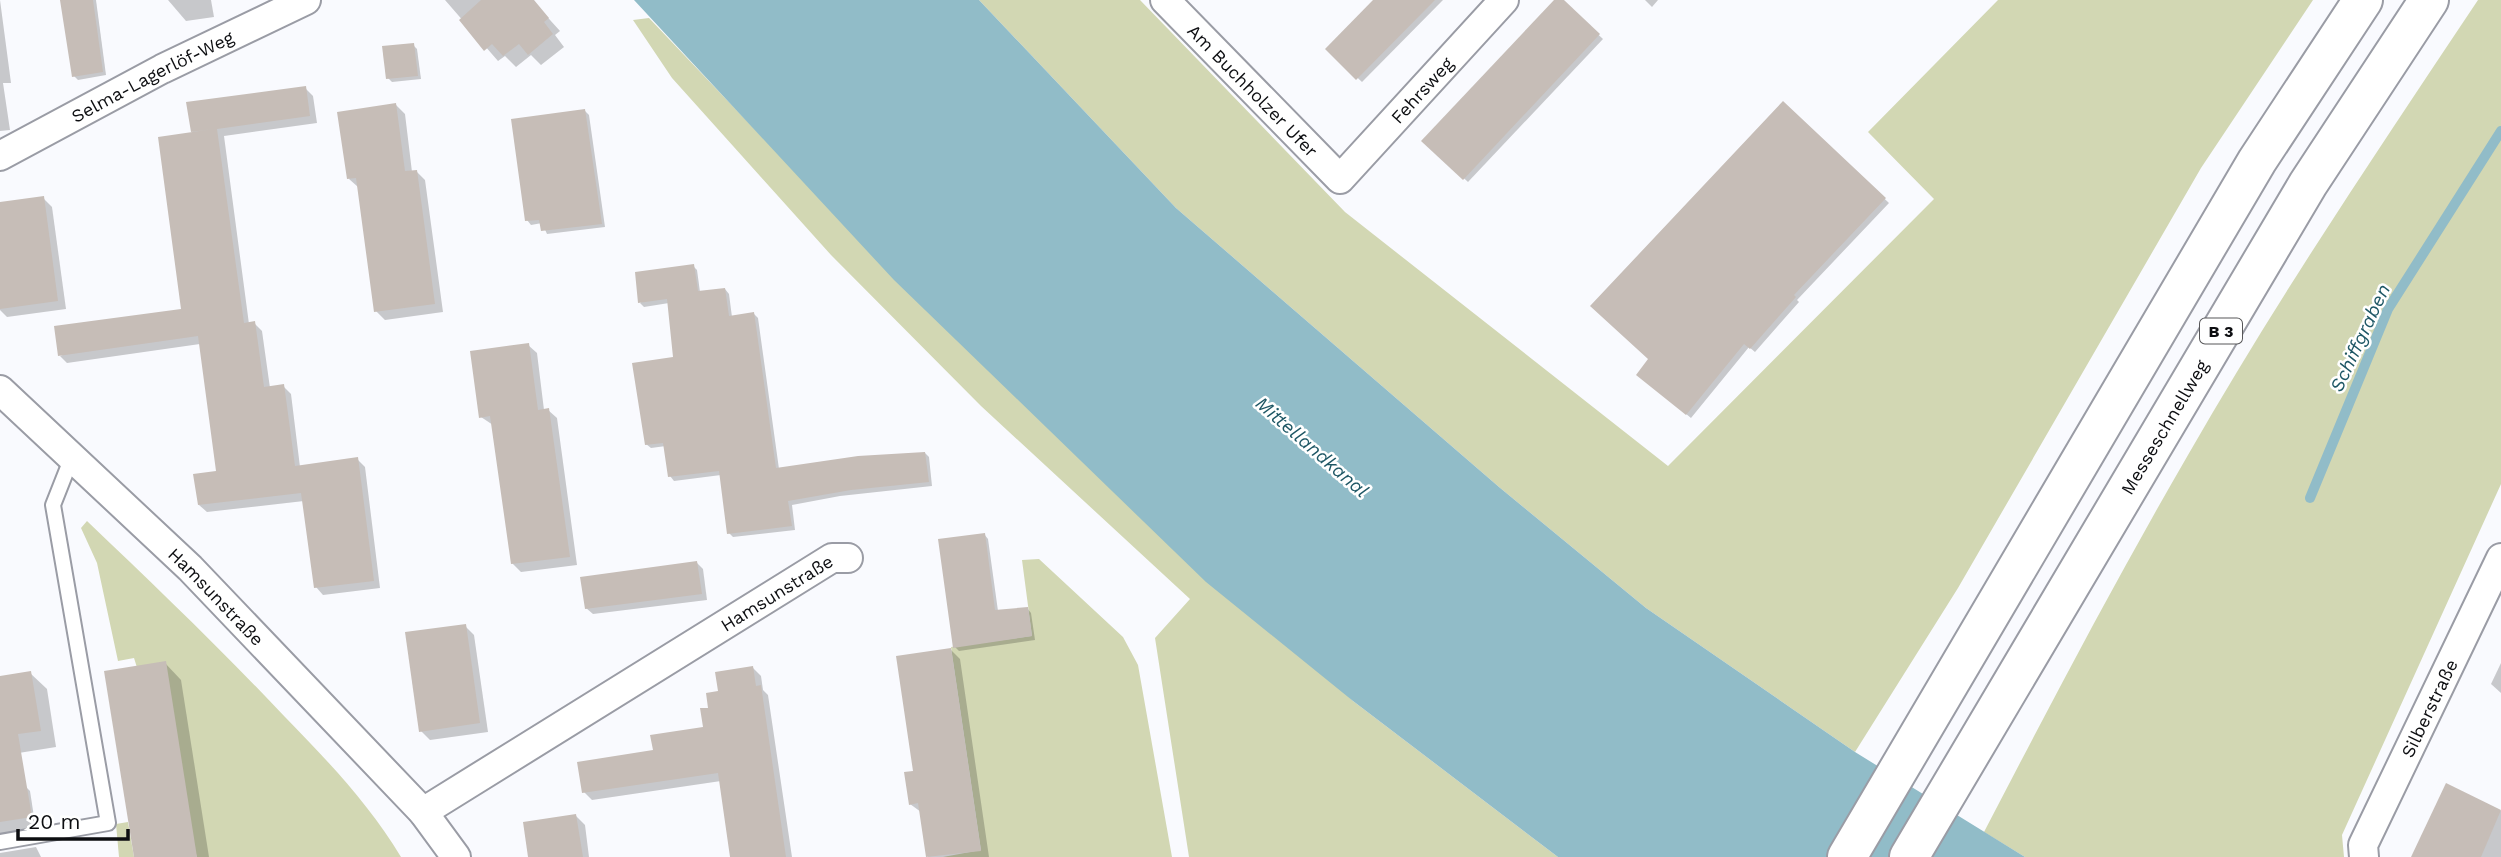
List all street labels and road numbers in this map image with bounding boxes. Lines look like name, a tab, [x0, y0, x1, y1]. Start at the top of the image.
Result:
street label: Am Buchholzer Ufer	[1184, 19, 1322, 161]
street label: Selma-Lagerlöf-Weg	[68, 26, 237, 126]
street label: Fehrsweg	[1386, 52, 1457, 127]
road number: B 3	[2200, 318, 2242, 344]
street label: Messeschnellweg	[2116, 355, 2212, 498]
street label: Hamsunstraße	[164, 543, 269, 650]
street label: Hamsunstraße	[716, 550, 836, 635]
street label: Silberstraße	[2396, 656, 2461, 760]

